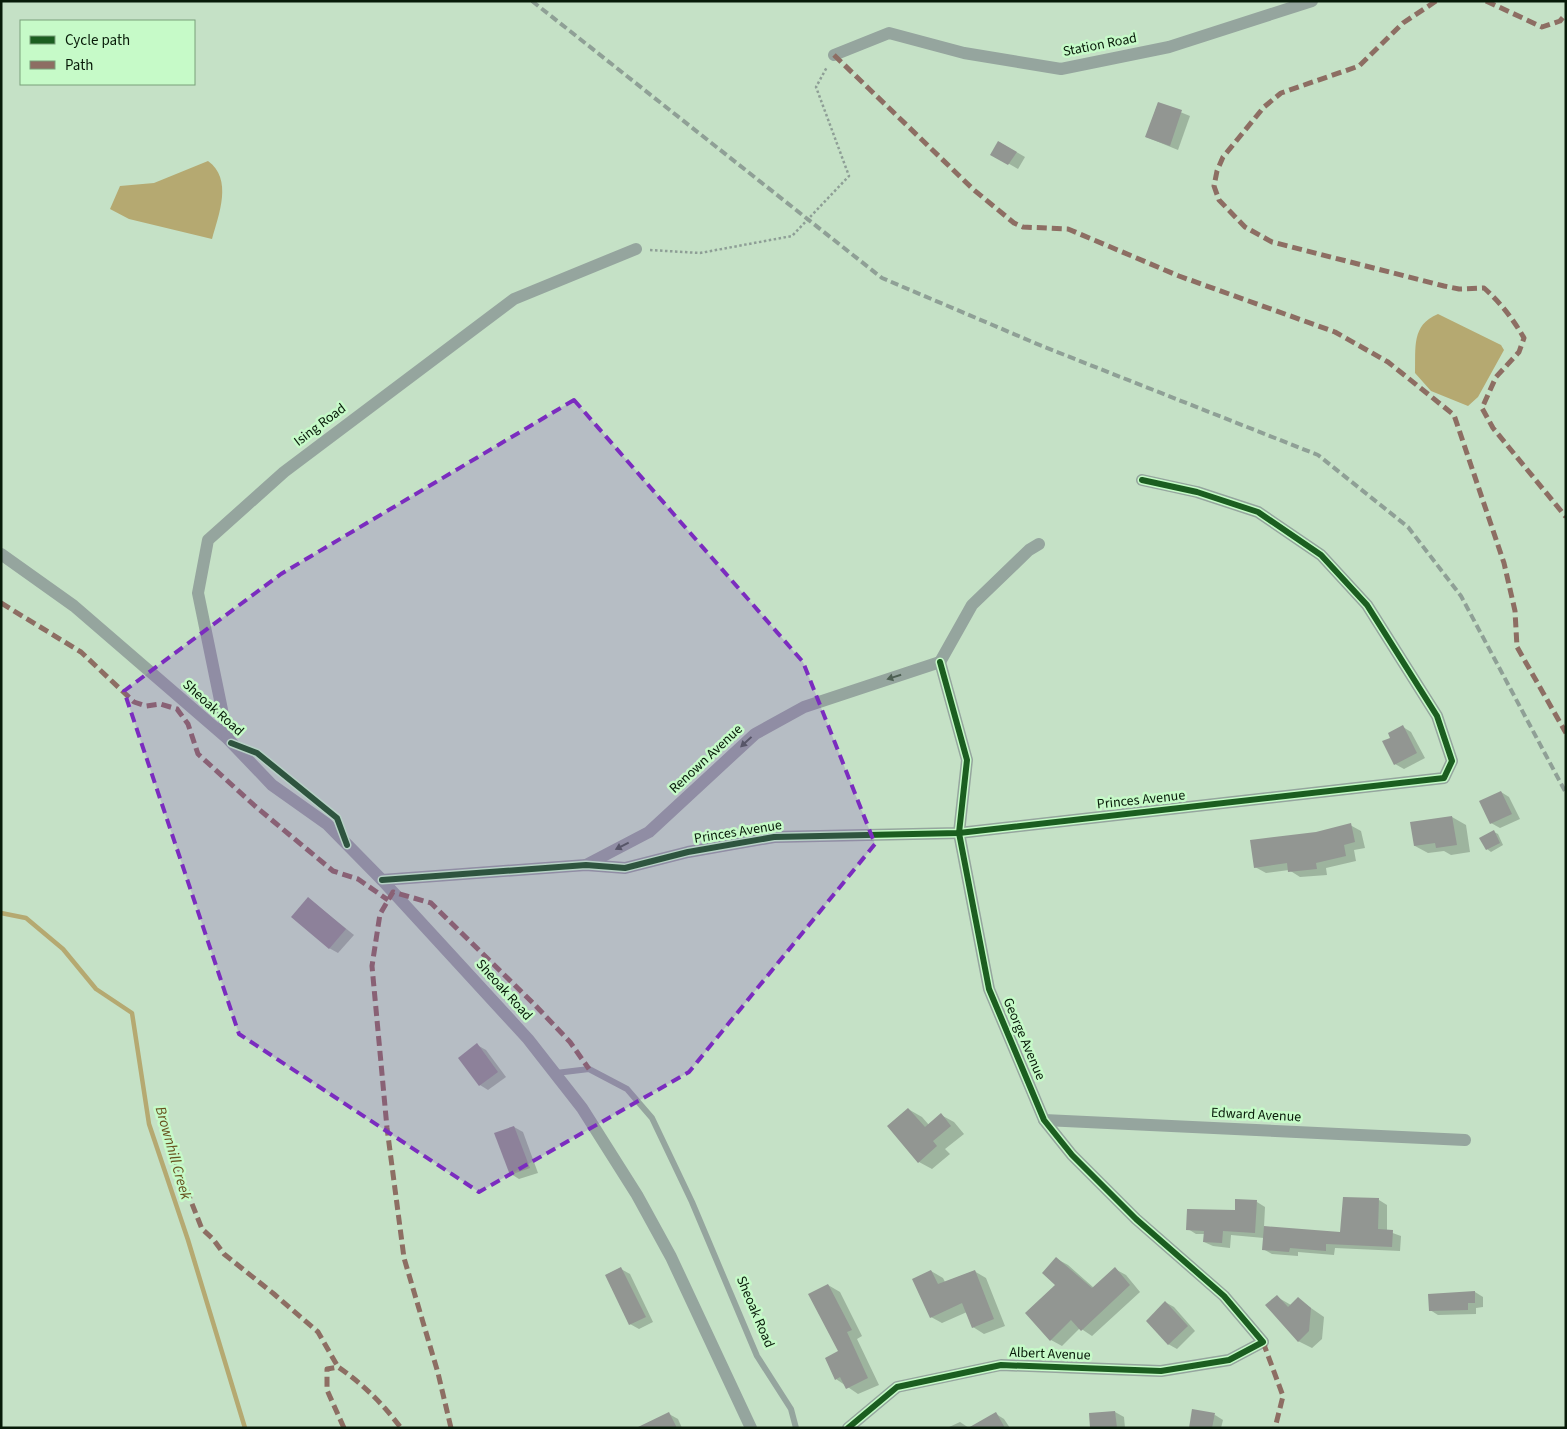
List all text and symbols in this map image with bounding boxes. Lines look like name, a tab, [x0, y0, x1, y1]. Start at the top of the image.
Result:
legend	[20, 20, 195, 85]
street label: Station Road	[1061, 28, 1139, 62]
text: Cycle path	[65, 30, 130, 51]
text: Path	[65, 55, 93, 76]
street label: Ising Road	[290, 399, 350, 451]
one-way arrow	[886, 674, 901, 681]
street label: Sheoak Road	[178, 675, 248, 741]
street label: Renown Avenue	[665, 720, 747, 798]
one-way arrow	[741, 736, 753, 748]
street label: Princes Avenue	[1096, 785, 1186, 815]
street label: Princes Avenue	[693, 815, 783, 849]
one-way arrow	[615, 842, 630, 850]
street label: Sheoak Road	[471, 955, 537, 1025]
street label: George Avenue	[998, 995, 1050, 1083]
street label: Edward Avenue	[1210, 1103, 1302, 1127]
water label: Brownhill Creek	[150, 1104, 197, 1203]
street label: Sheoak Road	[731, 1273, 779, 1351]
street label: Albert Avenue	[1009, 1343, 1091, 1365]

